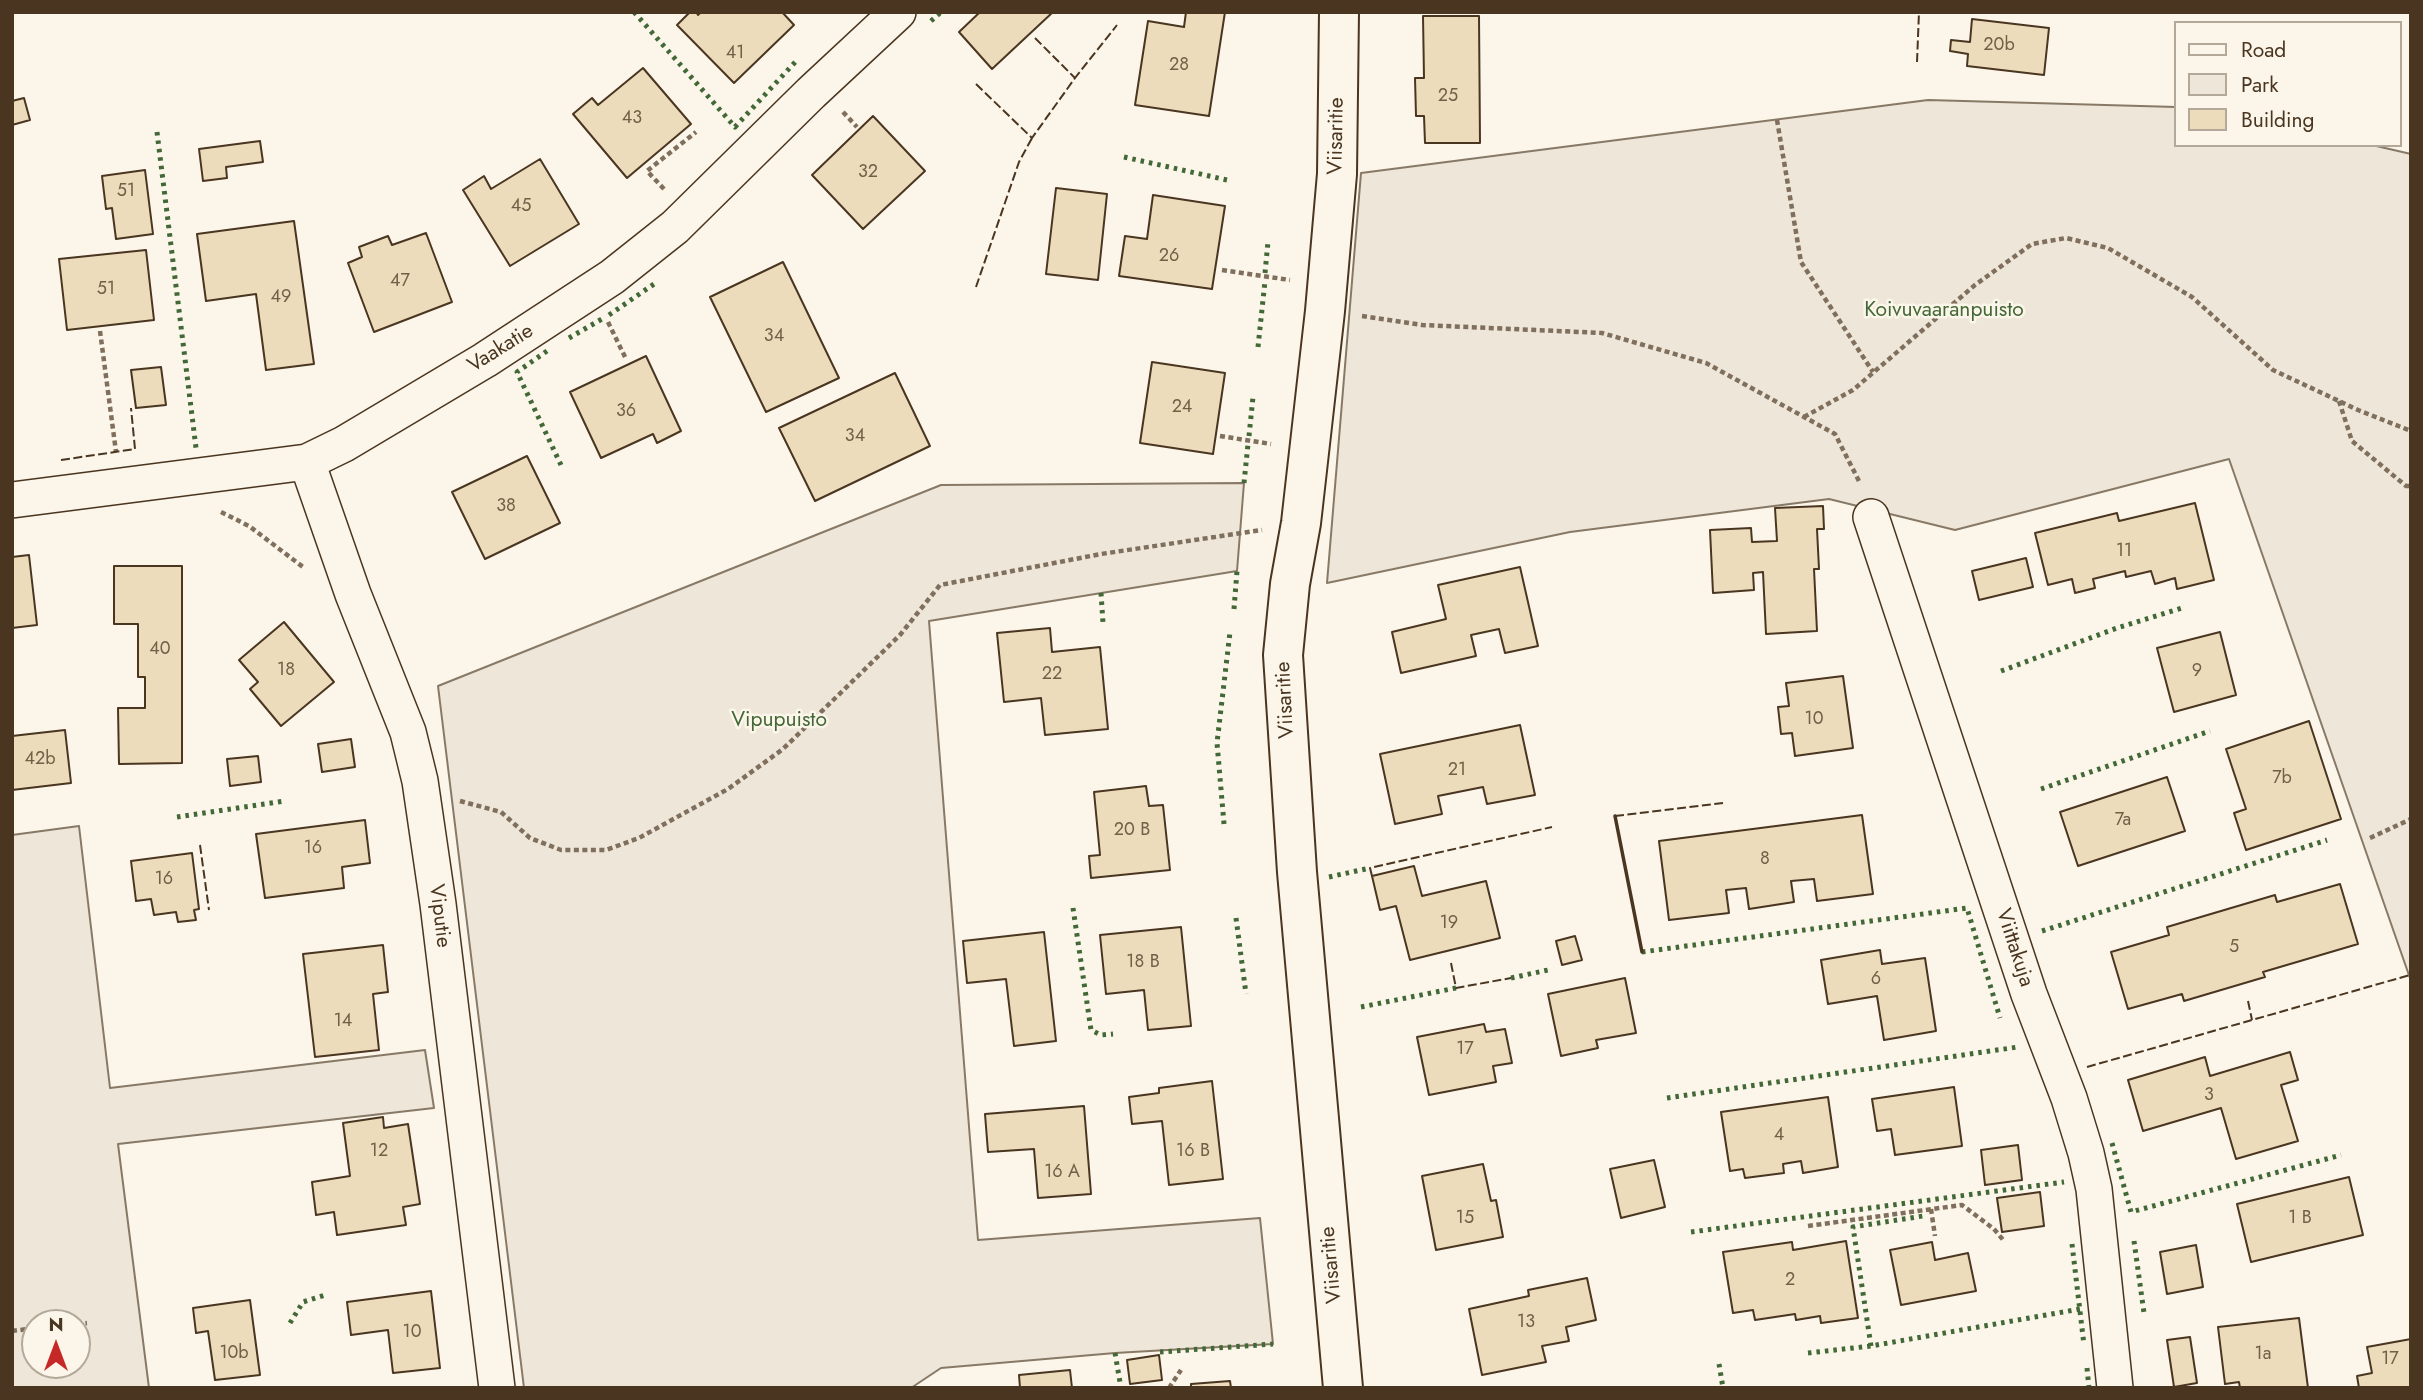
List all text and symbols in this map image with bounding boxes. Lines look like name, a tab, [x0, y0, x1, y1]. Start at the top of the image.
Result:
legend	[2174, 21, 2402, 147]
house number: 20b	[1983, 35, 2015, 57]
text: Road	[2241, 35, 2286, 65]
house number: 41	[726, 43, 744, 65]
house number: 28	[1169, 55, 1189, 77]
text: Park	[2241, 70, 2278, 100]
house number: 25	[1438, 86, 1458, 108]
street label: Viisaritie	[1324, 97, 1350, 175]
text: Building	[2241, 105, 2314, 135]
house number: 43	[622, 108, 642, 130]
house number: 32	[858, 162, 878, 184]
house number: 51	[117, 181, 135, 203]
house number: 45	[511, 196, 531, 218]
house number: 26	[1159, 246, 1179, 268]
house number: 47	[390, 271, 410, 293]
house number: 51	[97, 279, 115, 301]
house number: 49	[271, 287, 291, 309]
park label: Koivuvaaranpuisto	[1864, 298, 2024, 324]
street label: Vaakatie	[464, 319, 538, 379]
house number: 34	[764, 326, 784, 348]
house number: 24	[1172, 397, 1192, 419]
house number: 36	[616, 401, 636, 423]
house number: 34	[845, 426, 865, 448]
house number: 38	[496, 496, 516, 518]
house number: 11	[2116, 541, 2132, 563]
house number: 40	[149, 639, 171, 661]
house number: 18	[277, 660, 295, 682]
street label: Viisaritie	[1271, 661, 1301, 739]
house number: 9	[2192, 661, 2202, 683]
house number: 22	[1042, 664, 1062, 686]
park label: Vipupuisto	[731, 708, 827, 734]
house number: 10	[1805, 709, 1823, 731]
house number: 42b	[25, 749, 55, 771]
house number: 21	[1448, 760, 1466, 782]
house number: 7b	[2272, 768, 2292, 790]
house number: 7a	[2115, 810, 2131, 832]
house number: 20 B	[1114, 820, 1150, 842]
house number: 16	[304, 838, 322, 860]
house number: 8	[1760, 849, 1770, 871]
house number: 16	[155, 869, 173, 891]
street label: Viputie	[423, 883, 455, 949]
street label: Viittakuja	[1990, 906, 2038, 990]
house number: 19	[1440, 913, 1458, 935]
house number: 5	[2229, 937, 2239, 959]
house number: 18 B	[1126, 952, 1160, 974]
house number: 6	[1871, 969, 1881, 991]
house number: 14	[334, 1011, 352, 1033]
house number: 17	[1456, 1039, 1474, 1061]
house number: 3	[2204, 1085, 2214, 1107]
house number: 4	[1774, 1125, 1784, 1147]
house number: 12	[370, 1141, 388, 1163]
house number: 16 B	[1176, 1141, 1210, 1163]
house number: 16 A	[1044, 1162, 1080, 1184]
house number: 15	[1456, 1208, 1474, 1230]
house number: 1 B	[2288, 1208, 2312, 1230]
street label: Viisaritie	[1316, 1225, 1348, 1305]
house number: 2	[1785, 1270, 1795, 1292]
north arrow	[21, 1309, 91, 1379]
text: N	[48, 1311, 64, 1338]
house number: 13	[1517, 1312, 1535, 1334]
house number: 10	[403, 1322, 421, 1344]
house number: 10b	[219, 1343, 249, 1365]
house number: 1a	[2255, 1344, 2271, 1366]
house number: 17	[2381, 1349, 2399, 1371]

